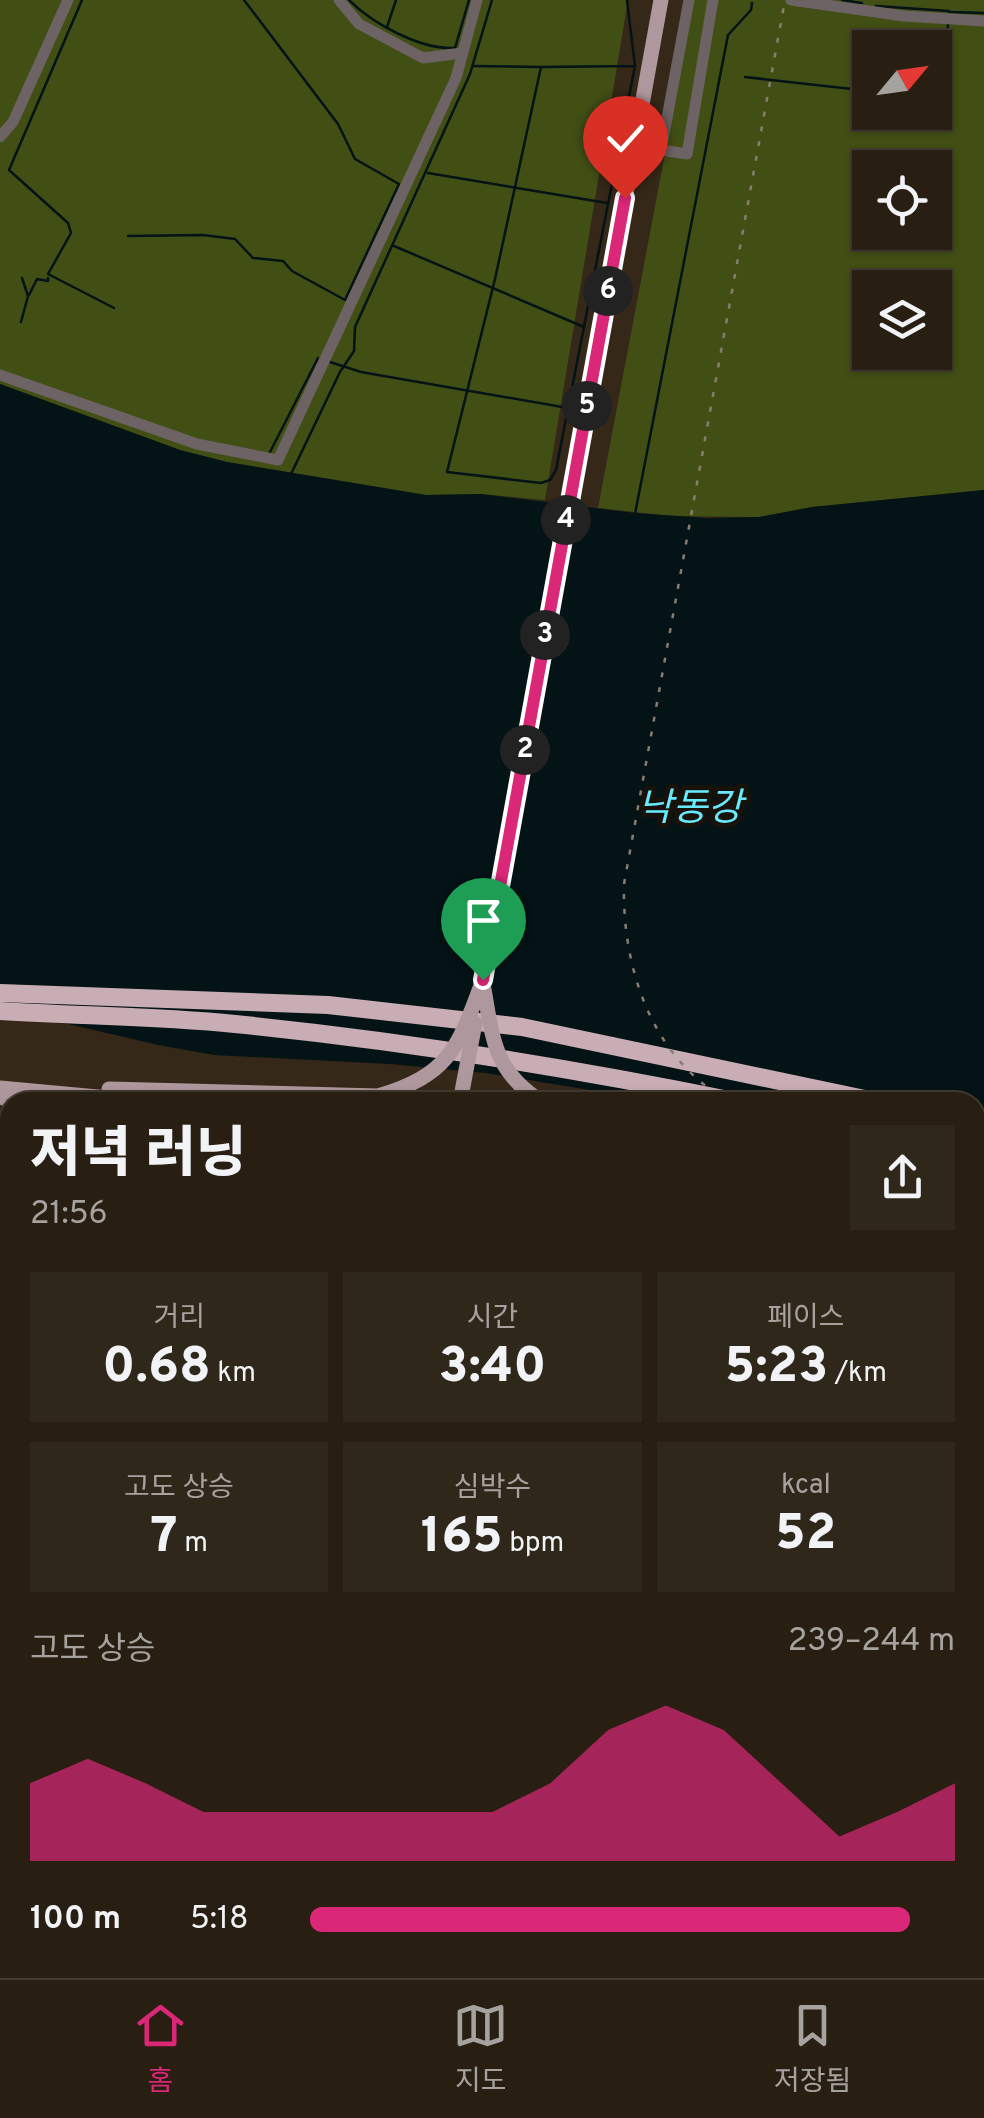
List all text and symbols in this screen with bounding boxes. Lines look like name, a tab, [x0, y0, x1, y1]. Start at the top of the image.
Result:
north arrow	[852, 30, 952, 130]
map controls	[852, 30, 952, 370]
pin	[583, 96, 668, 199]
icon: check	[598, 111, 653, 166]
button: locate	[852, 150, 952, 250]
pin: 6	[583, 266, 633, 316]
button: layers	[852, 270, 952, 370]
text: 6	[599, 273, 617, 309]
pin: 5	[562, 381, 612, 431]
text: 5	[578, 388, 596, 424]
pin: 4	[541, 495, 591, 545]
text: 4	[557, 502, 575, 538]
pin: 3	[520, 610, 570, 660]
text: 3	[537, 617, 553, 653]
pin: 2	[500, 725, 550, 775]
text: 2	[516, 732, 534, 768]
water label: 낙동강	[638, 786, 747, 835]
pin	[441, 878, 526, 981]
icon: arrive	[456, 893, 511, 948]
text: 저녁 러닝	[30, 1122, 246, 1192]
button: share	[850, 1125, 955, 1230]
text: 21:56	[30, 1195, 108, 1235]
text: 거리	[153, 1301, 205, 1337]
text: 시간	[467, 1301, 518, 1337]
text: 페이스	[767, 1301, 844, 1337]
text: 0.68	[102, 1337, 211, 1400]
text: 3:40	[438, 1337, 547, 1400]
text: 5:23	[725, 1337, 828, 1400]
text: km	[211, 1356, 256, 1392]
text: /km	[828, 1356, 887, 1392]
text: kcal	[781, 1468, 831, 1504]
text: 고도 상승	[124, 1471, 234, 1507]
text: 심박수	[454, 1471, 531, 1507]
text: 52	[775, 1504, 836, 1567]
text: 7	[150, 1507, 178, 1570]
text: 165	[421, 1507, 503, 1570]
text: m	[178, 1526, 208, 1562]
text: bpm	[503, 1526, 564, 1562]
text: 239–244 m	[788, 1622, 955, 1662]
text: 고도 상승	[30, 1631, 155, 1671]
text: 100 m	[30, 1900, 121, 1940]
text: 5:18	[190, 1900, 249, 1940]
tab: 홈	[133, 1998, 188, 2101]
tab: 지도	[453, 1998, 508, 2101]
tab: 저장됨	[774, 1998, 851, 2101]

